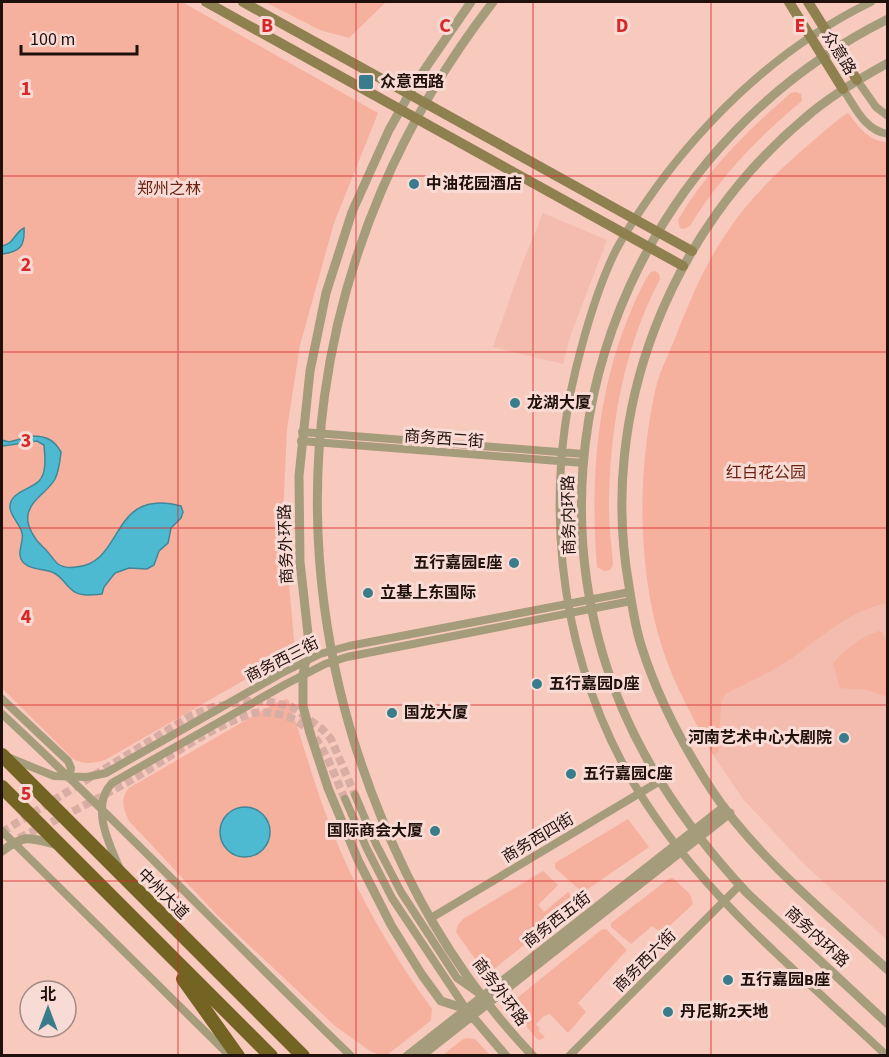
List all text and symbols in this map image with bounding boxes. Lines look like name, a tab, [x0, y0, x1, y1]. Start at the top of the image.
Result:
text: B	[261, 12, 273, 40]
text: C	[439, 12, 451, 40]
text: D	[616, 12, 628, 40]
text: E	[795, 12, 805, 40]
scale bar	[21, 18, 136, 56]
text: 100 m	[30, 27, 75, 52]
street label: 众意路	[817, 27, 861, 79]
place label: 众意西路	[380, 71, 444, 93]
marker: 众意西路	[357, 73, 375, 91]
text: 1	[21, 75, 31, 103]
place label: 中油花园酒店	[426, 173, 522, 195]
marker: 中油花园酒店	[407, 177, 421, 191]
park label: 郑州之林	[137, 178, 201, 200]
text: 2	[21, 251, 31, 279]
place label: 龙湖大厦	[527, 392, 591, 414]
marker: 龙湖大厦	[508, 396, 522, 410]
street label: 商务西二街	[403, 425, 485, 453]
text: 3	[21, 427, 31, 455]
park label: 红白花公园	[726, 462, 806, 484]
street label: 商务内环路	[557, 475, 581, 555]
street label: 商务外环路	[274, 504, 298, 584]
place label: 五行嘉园E座	[413, 552, 502, 574]
marker: 五行嘉园E座	[507, 556, 521, 570]
place label: 立基上东国际	[380, 582, 476, 604]
marker: 立基上东国际	[361, 586, 375, 600]
text: 4	[21, 603, 32, 631]
street label: 商务西三街	[241, 632, 323, 688]
place label: 五行嘉园D座	[549, 673, 639, 695]
marker: 五行嘉园D座	[530, 677, 544, 691]
place label: 国龙大厦	[404, 702, 468, 724]
marker: 国龙大厦	[385, 706, 399, 720]
place label: 河南艺术中心大剧院	[688, 727, 832, 749]
marker: 河南艺术中心大剧院	[837, 731, 851, 745]
place label: 五行嘉园C座	[583, 763, 672, 785]
marker: 五行嘉园C座	[564, 767, 578, 781]
text: 5	[21, 780, 31, 808]
street label: 商务西四街	[498, 808, 578, 868]
place label: 国际商会大厦	[327, 820, 423, 842]
marker: 国际商会大厦	[428, 824, 442, 838]
street label: 中州大道	[133, 864, 193, 924]
street label: 商务西五街	[519, 887, 595, 953]
street label: 商务内环路	[780, 902, 854, 972]
street label: 商务西六街	[609, 925, 681, 997]
street label: 商务外环路	[467, 953, 533, 1031]
place label: 五行嘉园B座	[740, 969, 830, 991]
marker: 五行嘉园B座	[721, 973, 735, 987]
north arrow	[18, 979, 78, 1039]
text: 北	[40, 984, 56, 1006]
place label: 丹尼斯2天地	[680, 1001, 768, 1023]
marker: 丹尼斯2天地	[661, 1005, 675, 1019]

